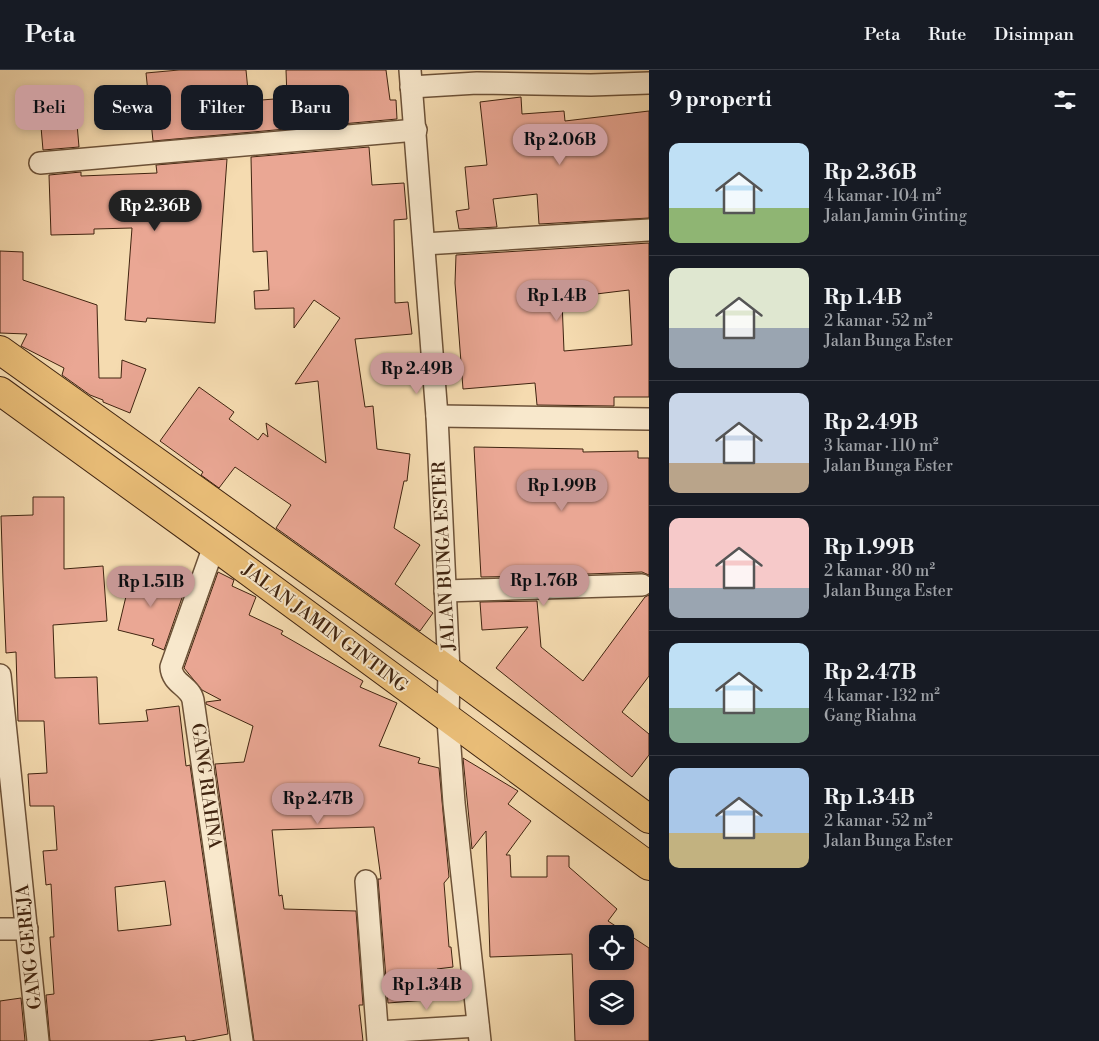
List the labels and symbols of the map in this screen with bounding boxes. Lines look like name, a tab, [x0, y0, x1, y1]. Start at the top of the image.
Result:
pin: Rp 2.06B	[508, 124, 612, 166]
pin: Rp 2.36B	[103, 190, 207, 232]
pin: Rp 1.4B	[511, 280, 603, 322]
pin: Rp 2.49B	[365, 352, 469, 395]
street label: JALAN BUNGA ESTER	[428, 460, 460, 652]
pin: Rp 1.99B	[510, 470, 614, 512]
street label: JALAN JAMIN GINTING	[237, 558, 413, 698]
pin: Rp 1.76B	[492, 564, 596, 607]
pin: Rp 1.51B	[99, 566, 203, 608]
street label: GANG RIAHNA	[186, 722, 226, 851]
pin: Rp 2.47B	[266, 782, 370, 825]
street label: GANG GEREJA	[11, 883, 47, 1011]
pin: Rp 1.34B	[375, 968, 479, 1011]

